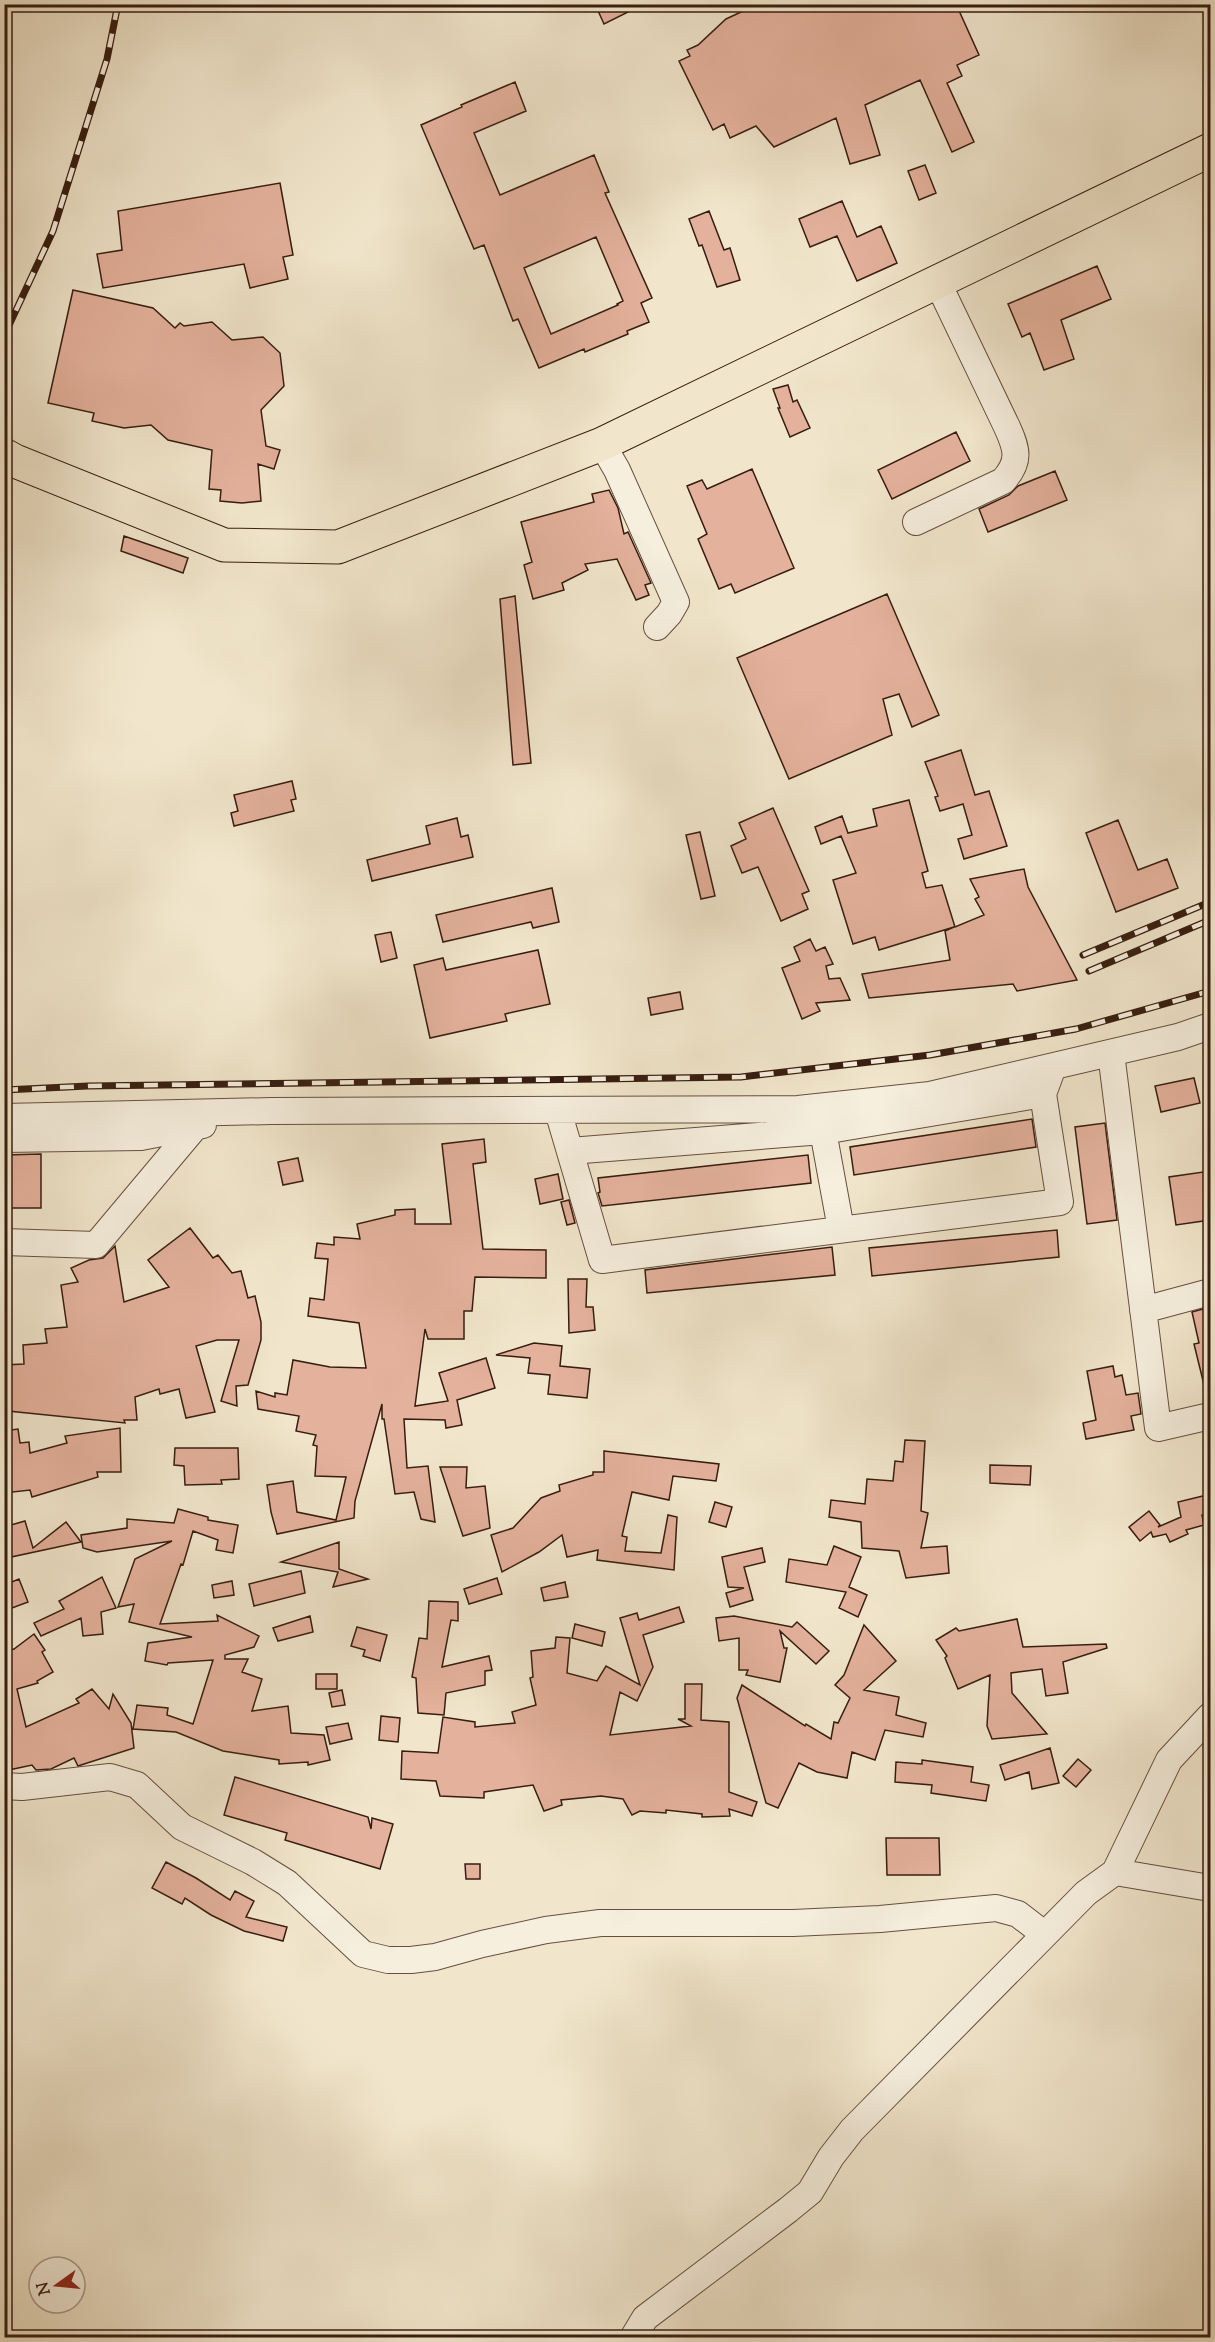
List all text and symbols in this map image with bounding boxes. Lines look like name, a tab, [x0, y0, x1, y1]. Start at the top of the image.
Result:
north arrow	[27, 2255, 87, 2315]
text: N	[32, 2279, 58, 2297]

